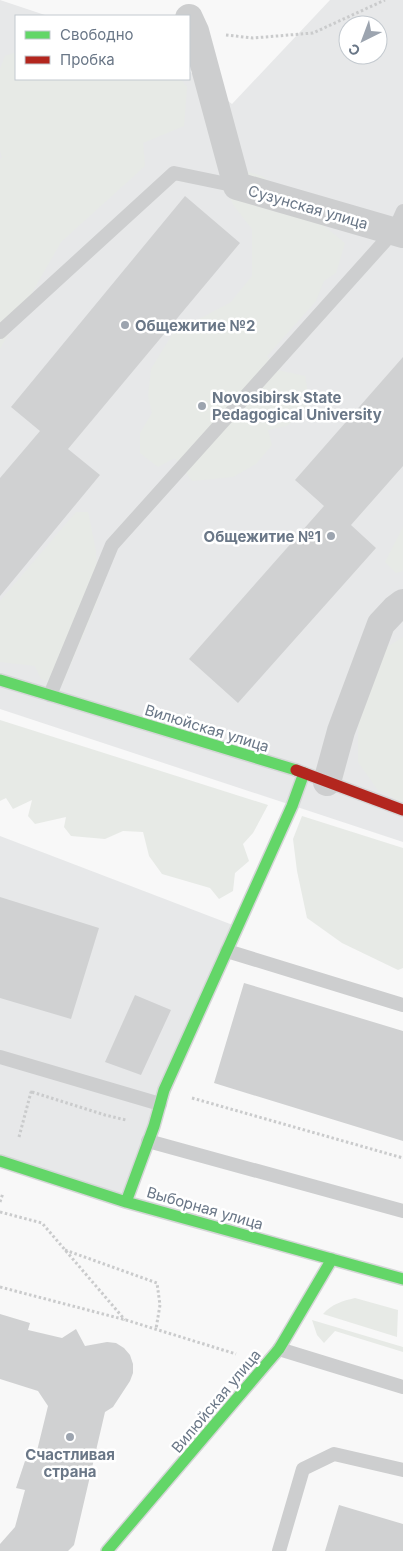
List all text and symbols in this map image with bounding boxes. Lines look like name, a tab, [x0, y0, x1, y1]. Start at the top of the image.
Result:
legend	[15, 15, 190, 80]
north arrow	[338, 15, 388, 65]
text: Свободно	[60, 25, 134, 44]
text: С	[344, 40, 364, 60]
text: Пробка	[60, 50, 115, 69]
street label: Сузунская улица	[246, 181, 370, 233]
place label: Общежитие №2	[135, 316, 255, 335]
marker: Общежитие №2	[119, 319, 131, 331]
place label: Novosibirsk State Pedagogical University	[212, 388, 382, 424]
marker: Novosibirsk State Pedagogical University	[196, 400, 208, 412]
place label: Общежитие №1	[204, 527, 321, 546]
marker: Общежитие №1	[325, 530, 337, 542]
street label: Вилюйская улица	[142, 700, 272, 756]
street label: Выборная улица	[145, 1182, 265, 1234]
street label: Вилюйская улица	[167, 1345, 265, 1457]
marker: Счастливая страна	[64, 1431, 76, 1443]
place label: Счастливая страна	[25, 1445, 115, 1481]

